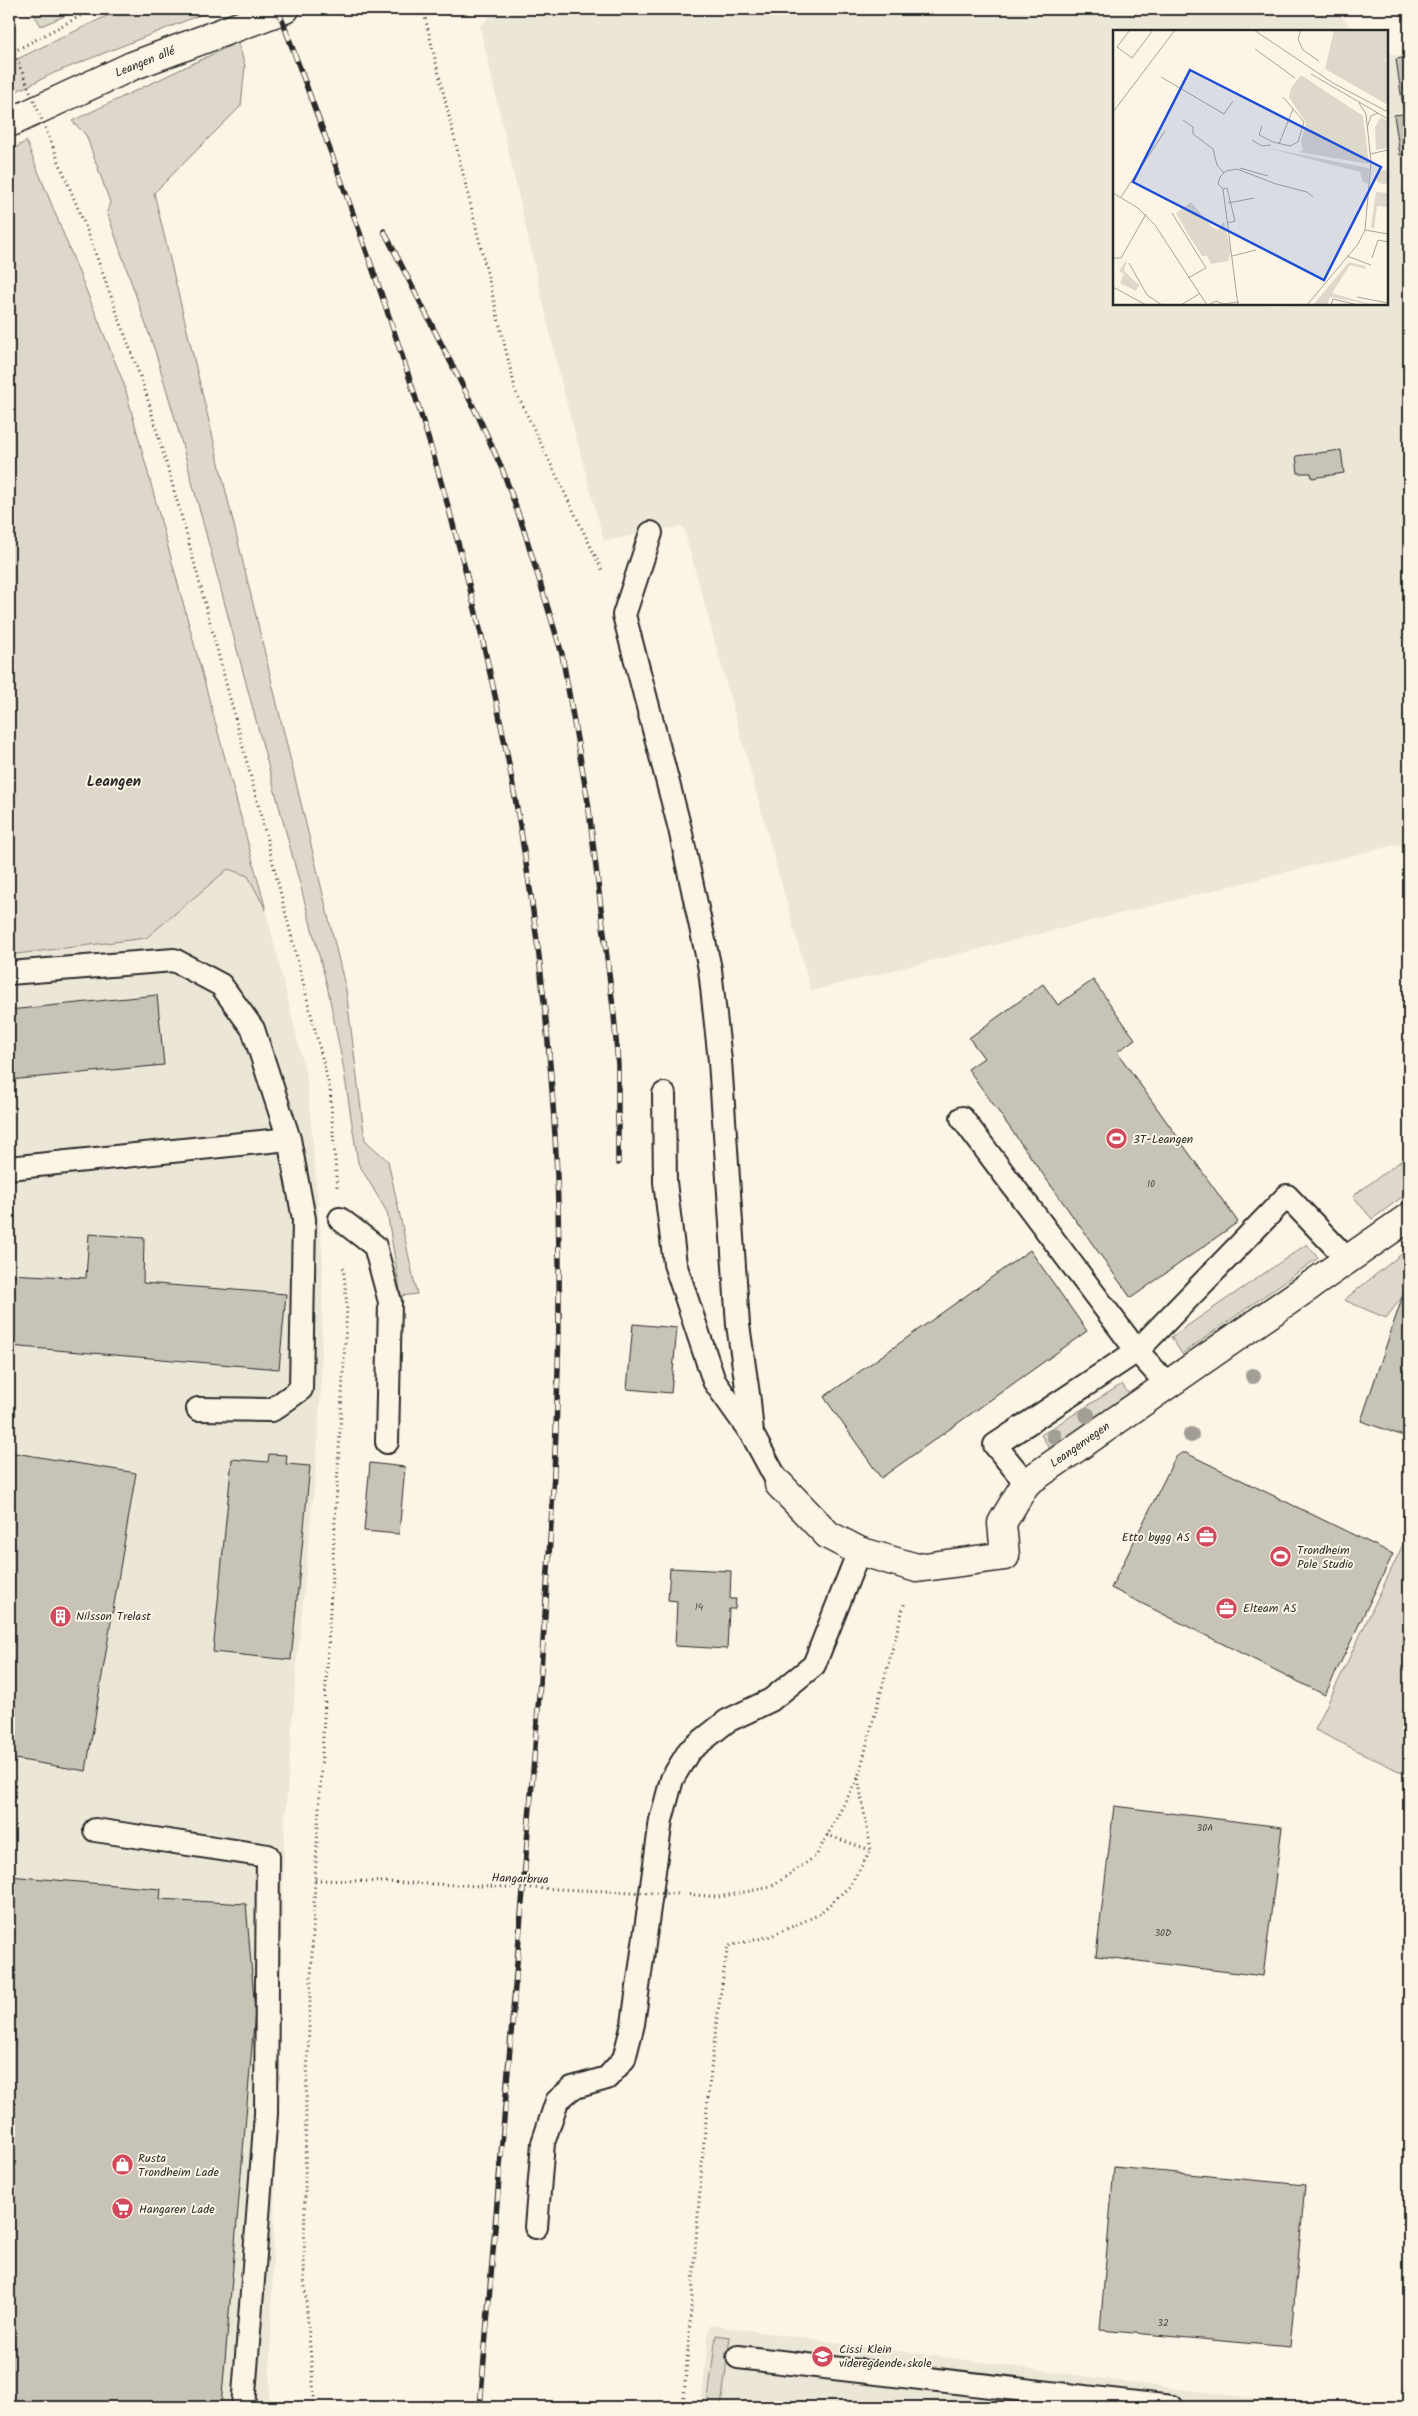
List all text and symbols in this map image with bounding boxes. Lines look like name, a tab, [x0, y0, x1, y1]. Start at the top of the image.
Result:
inset map	[1113, 30, 1388, 305]
street label: Leangen allé	[112, 41, 178, 83]
district label: Leangen	[87, 770, 141, 794]
sports icon: 3T-Leangen	[1105, 1127, 1129, 1151]
place label: 3T-Leangen	[1133, 1130, 1193, 1149]
house number: 10	[1147, 1176, 1155, 1192]
street label: Leangenvegen	[1046, 1417, 1114, 1473]
office icon: Etto bygg AS	[1194, 1525, 1218, 1549]
place label: Etto bygg AS	[1122, 1528, 1191, 1547]
place label: Trondheim Pole Studio	[1297, 1541, 1353, 1574]
sports icon: Trondheim Pole Studio	[1269, 1545, 1293, 1569]
office icon: Elteam AS	[1215, 1596, 1239, 1620]
house number: 14	[695, 1599, 704, 1615]
place label: Elteam AS	[1243, 1599, 1297, 1618]
building icon: Nilsson Trelast	[48, 1604, 72, 1628]
place label: Nilsson Trelast	[76, 1607, 151, 1626]
house number: 30A	[1197, 1820, 1213, 1836]
street label: Hangarbrua	[491, 1869, 549, 1890]
house number: 30D	[1154, 1925, 1172, 1941]
place label: Rusta Trondheim Lade	[138, 2149, 219, 2182]
shop icon: Rusta Trondheim Lade	[110, 2153, 134, 2177]
supermarket icon: Hangaren Lade	[111, 2197, 135, 2221]
place label: Hangaren Lade	[139, 2200, 215, 2219]
house number: 32	[1157, 2315, 1169, 2331]
place label: Cissi Klein videregående skole	[839, 2340, 932, 2373]
school or university icon: Cissi Klein videregående skole	[811, 2344, 835, 2368]

